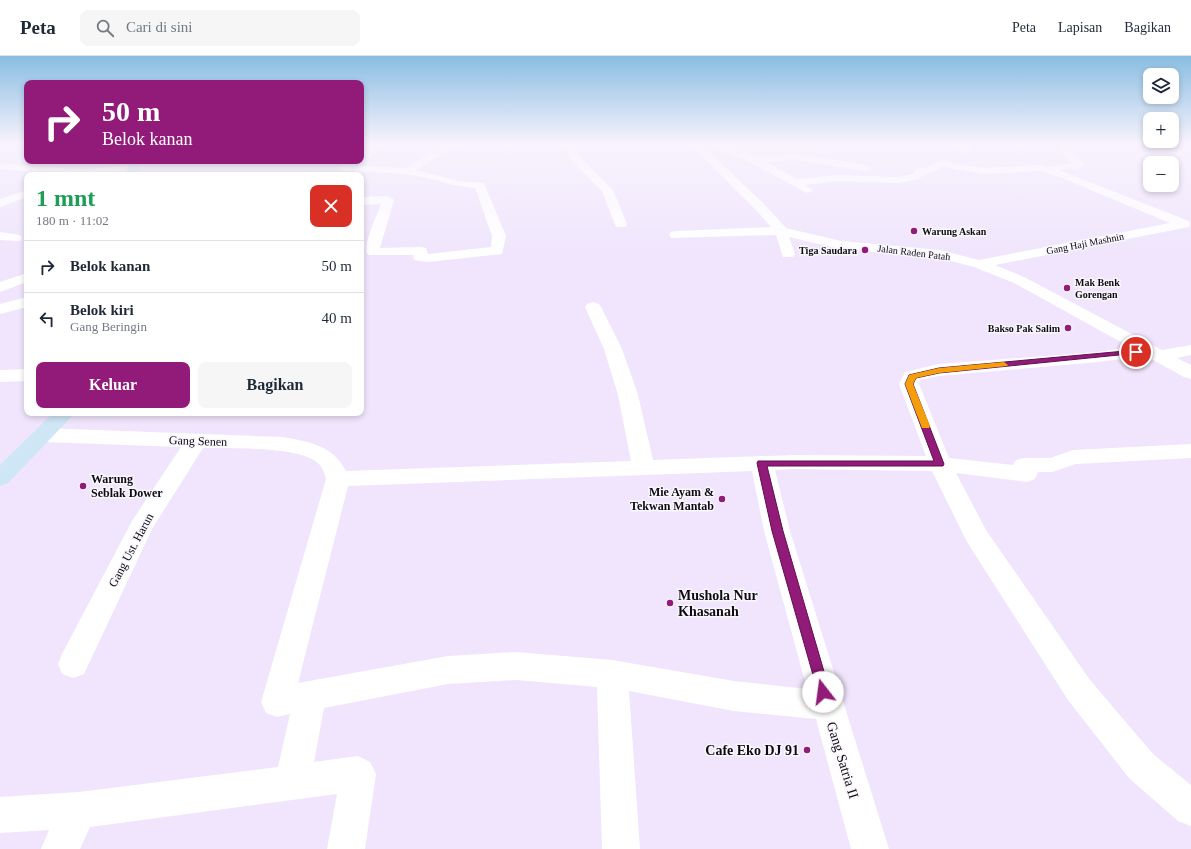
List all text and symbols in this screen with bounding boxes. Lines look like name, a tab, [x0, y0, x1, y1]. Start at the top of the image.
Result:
search box	[80, 10, 360, 46]
text: Peta	[20, 17, 56, 38]
icon: search	[94, 17, 116, 39]
text: Cari di sini	[126, 19, 193, 35]
text: Peta	[1012, 20, 1036, 35]
text: Lapisan	[1058, 20, 1102, 35]
text: Bagikan	[1124, 20, 1171, 35]
map controls	[1143, 68, 1179, 192]
button: layers	[1143, 68, 1179, 104]
icon: right	[36, 96, 88, 148]
text: 50 m	[102, 96, 160, 127]
button: +	[1143, 112, 1179, 148]
text: Belok kanan	[102, 129, 192, 149]
button: −	[1143, 156, 1179, 192]
text: 1 mnt	[36, 185, 95, 211]
button: close	[310, 185, 352, 227]
text: 180 m · 11:02	[36, 213, 109, 228]
marker: Warung Askan	[909, 226, 919, 236]
place label: Warung Askan	[922, 226, 987, 237]
street label: Gang Haji Mashnin	[1045, 231, 1125, 256]
street label: Jalan Raden Patah	[877, 243, 951, 262]
place label: Tiga Saudara	[799, 245, 857, 256]
marker: Tiga Saudara	[860, 245, 870, 255]
icon: right	[36, 256, 58, 278]
text: Belok kanan	[70, 258, 150, 274]
text: 50 m	[322, 258, 352, 274]
place label: Mak Benk Gorengan	[1075, 277, 1120, 300]
marker: Mak Benk Gorengan	[1062, 283, 1072, 293]
text: Belok kiri	[70, 302, 134, 318]
icon: left	[36, 308, 58, 330]
text: 40 m	[322, 310, 352, 326]
text: Gang Beringin	[70, 319, 147, 334]
place label: Bakso Pak Salim	[988, 323, 1061, 334]
marker: Bakso Pak Salim	[1063, 323, 1073, 333]
pin	[1119, 335, 1153, 369]
icon: arrive	[1125, 341, 1147, 363]
button: Keluar	[36, 362, 190, 408]
button: Bagikan	[198, 362, 352, 408]
street label: Gang Senen	[169, 433, 227, 449]
place label: Warung Seblak Dower	[91, 472, 163, 500]
marker: Warung Seblak Dower	[78, 481, 88, 491]
place label: Mie Ayam & Tekwan Mantab	[630, 485, 714, 513]
marker: Mie Ayam & Tekwan Mantab	[717, 494, 727, 504]
street label: Gang Ust. Harun	[106, 511, 156, 589]
place label: Mushola Nur Khasanah	[678, 588, 758, 619]
marker: Mushola Nur Khasanah	[665, 598, 675, 608]
position arrow	[802, 671, 844, 713]
street label: Gang Satria II	[824, 720, 861, 801]
place label: Cafe Eko DJ 91	[705, 743, 799, 758]
marker: Cafe Eko DJ 91	[802, 745, 812, 755]

